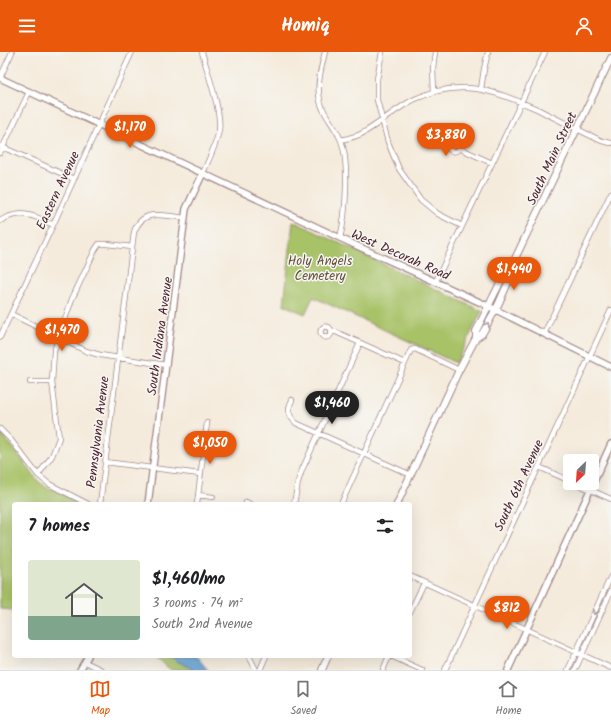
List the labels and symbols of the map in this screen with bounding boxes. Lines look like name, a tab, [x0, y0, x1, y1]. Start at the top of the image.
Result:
street label: South Main Street	[522, 108, 584, 209]
pin: $1,170	[97, 115, 163, 149]
pin: $3,880	[413, 123, 479, 157]
street label: Eastern Avenue	[31, 148, 86, 234]
street label: West Decorah Road	[348, 224, 454, 287]
park label: Holy Angels Cemetery	[288, 251, 353, 287]
pin: $1,440	[481, 257, 547, 291]
street label: South Indiana Avenue	[142, 275, 179, 397]
pin: $1,470	[29, 318, 95, 352]
one-way arrow	[482, 322, 490, 329]
street label: Pennsylvania Avenue	[81, 375, 116, 489]
pin: $1,460	[299, 391, 365, 425]
pin: $1,050	[177, 431, 243, 465]
street label: South 6th Avenue	[489, 436, 550, 535]
north arrow	[563, 454, 599, 490]
pin: $812	[483, 596, 531, 630]
one-way arrow	[592, 607, 600, 615]

